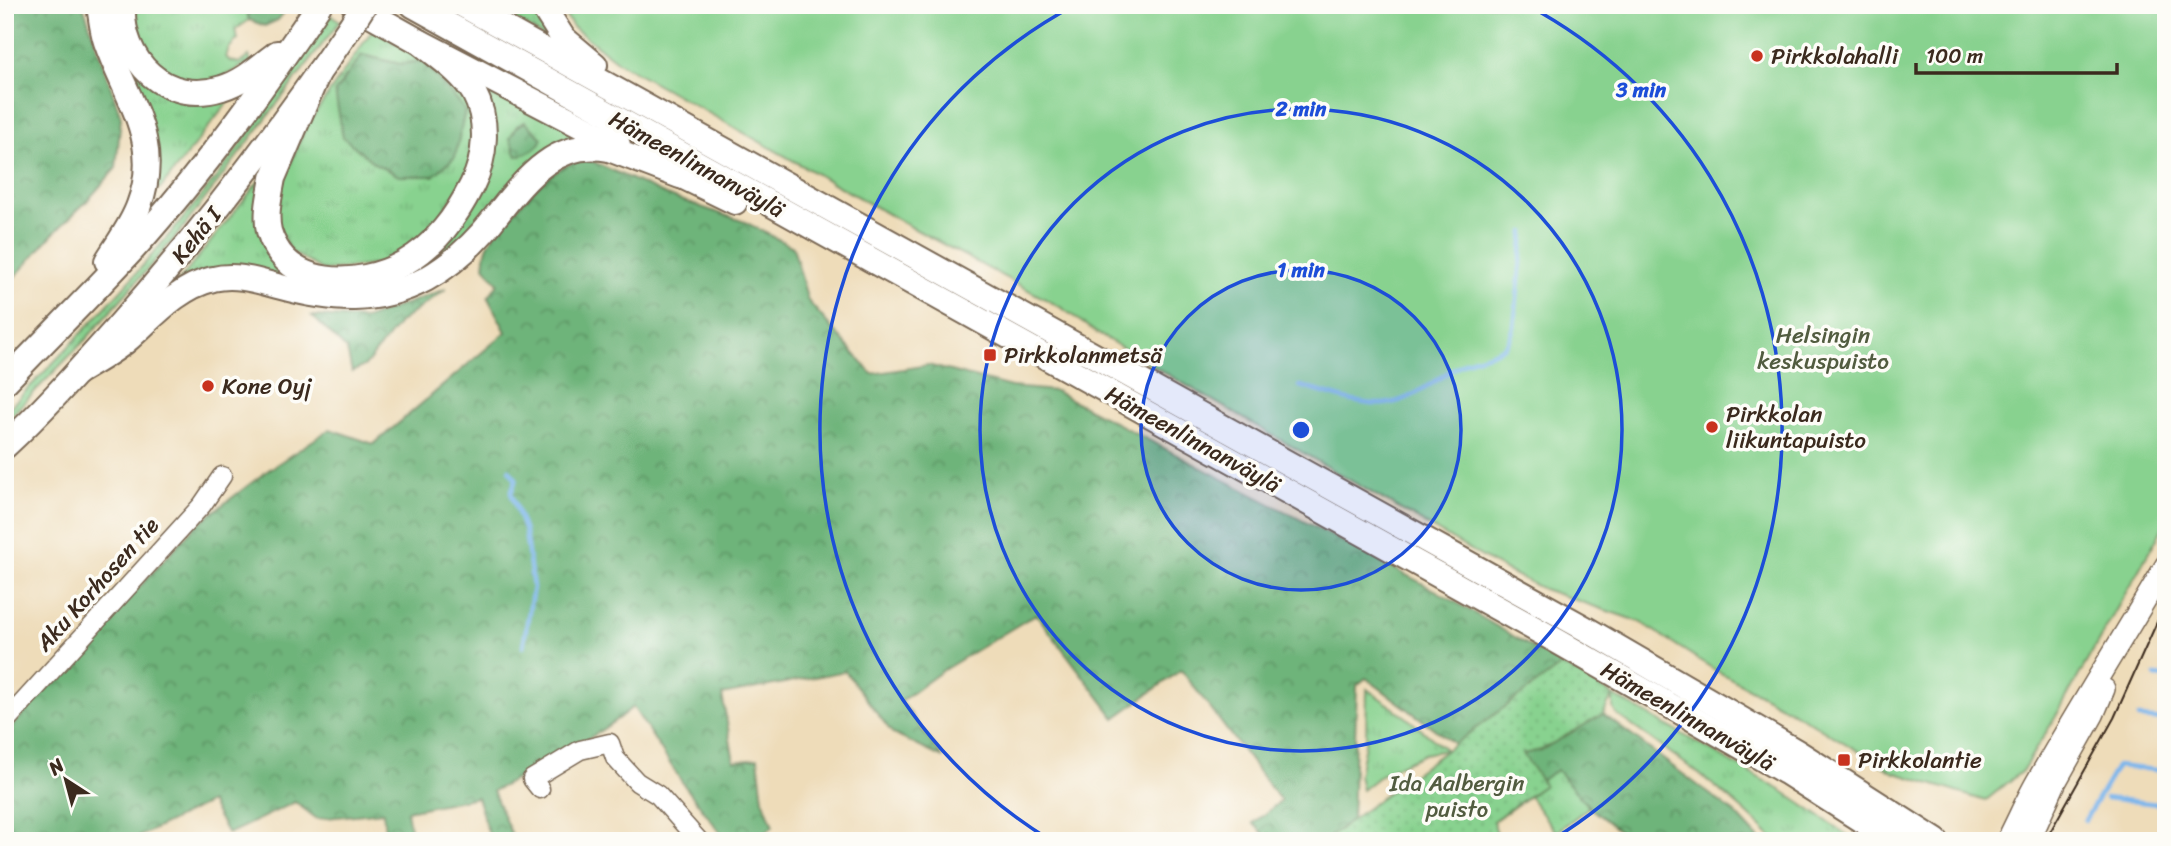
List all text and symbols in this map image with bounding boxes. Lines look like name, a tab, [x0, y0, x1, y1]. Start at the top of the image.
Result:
scale bar	[1916, 32, 2117, 76]
place label: Pirkkolahalli	[1771, 36, 1899, 77]
text: 100 m	[1926, 37, 1983, 75]
marker: Pirkkolahalli	[1749, 48, 1765, 64]
text: 3 min	[1615, 71, 1667, 109]
text: 2 min	[1275, 90, 1327, 128]
street label: Hämeenlinnanväylä	[601, 99, 793, 230]
street label: Kehä I	[160, 196, 234, 273]
text: 1 min	[1277, 251, 1326, 289]
park label: Helsingin keskuspuisto	[1757, 315, 1889, 382]
place label: Pirkkolanmetsä	[1004, 335, 1163, 376]
marker: Pirkkolanmetsä	[982, 347, 998, 363]
place label: Kone Oyj	[222, 366, 313, 407]
street label: Hämeenlinnanväylä	[1097, 374, 1289, 505]
marker: Kone Oyj	[200, 378, 216, 394]
place label: Pirkkolan liikuntapuisto	[1726, 394, 1866, 461]
centre of rings	[1289, 418, 1313, 442]
marker: Pirkkolan liikuntapuisto	[1704, 419, 1720, 435]
street label: Aku Korhosen tie	[25, 507, 170, 662]
street label: Hämeenlinnanväylä	[1593, 650, 1784, 784]
place label: Pirkkolantie	[1858, 740, 1982, 781]
north arrow	[32, 744, 102, 814]
text: N	[40, 749, 72, 784]
marker: Pirkkolantie	[1836, 752, 1852, 768]
park label: Ida Aalbergin puisto	[1388, 763, 1525, 830]

